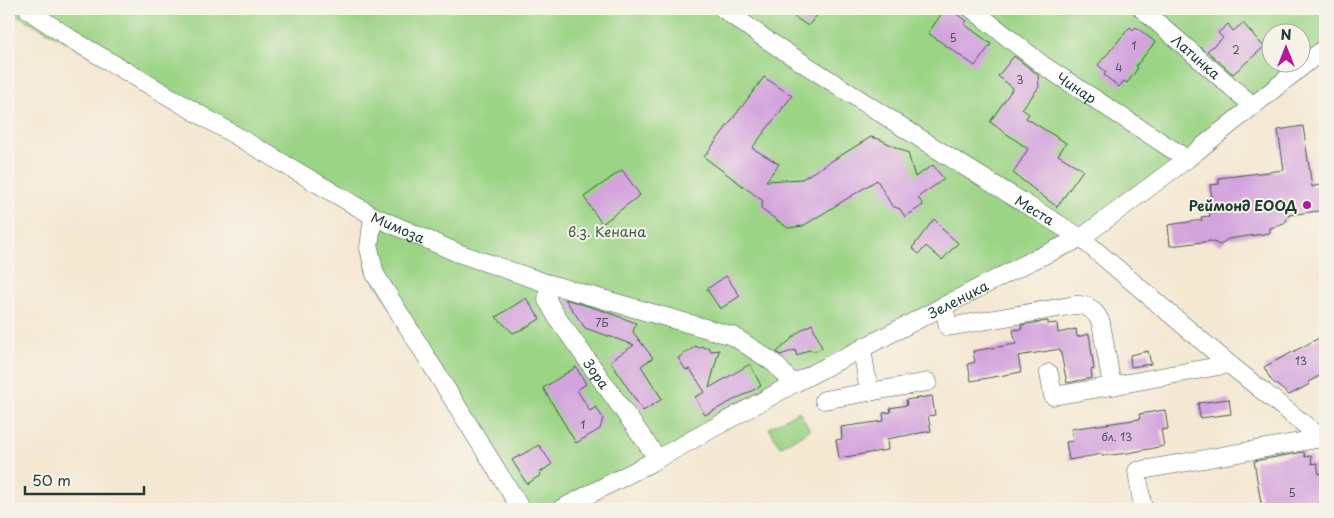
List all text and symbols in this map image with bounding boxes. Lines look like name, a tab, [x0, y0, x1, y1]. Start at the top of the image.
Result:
north arrow	[1262, 22, 1312, 72]
text: N	[1280, 24, 1292, 45]
house number: 5	[949, 29, 957, 46]
street label: Латинка	[1167, 29, 1226, 84]
house number: 1	[1132, 37, 1137, 54]
house number: 2	[1232, 41, 1240, 58]
house number: 4	[1115, 59, 1123, 76]
street label: Чинар	[1053, 67, 1101, 108]
house number: 3	[1016, 71, 1024, 88]
street label: Места	[1011, 190, 1059, 230]
place label: Реймонд ЕООД	[1189, 195, 1297, 216]
marker: Реймонд ЕООД	[1301, 199, 1313, 211]
street label: Мимоза	[368, 206, 429, 248]
park label: в.з. Кенана	[568, 221, 646, 242]
street label: Зеленика	[924, 274, 992, 323]
house number: 7Б	[595, 314, 609, 331]
house number: 13	[1295, 352, 1307, 369]
street label: Зора	[578, 353, 615, 393]
house number: 1	[581, 416, 586, 433]
house number: бл. 13	[1102, 428, 1132, 445]
scale bar	[25, 463, 144, 495]
text: 50 m	[32, 468, 71, 491]
house number: 5	[1288, 484, 1296, 501]

